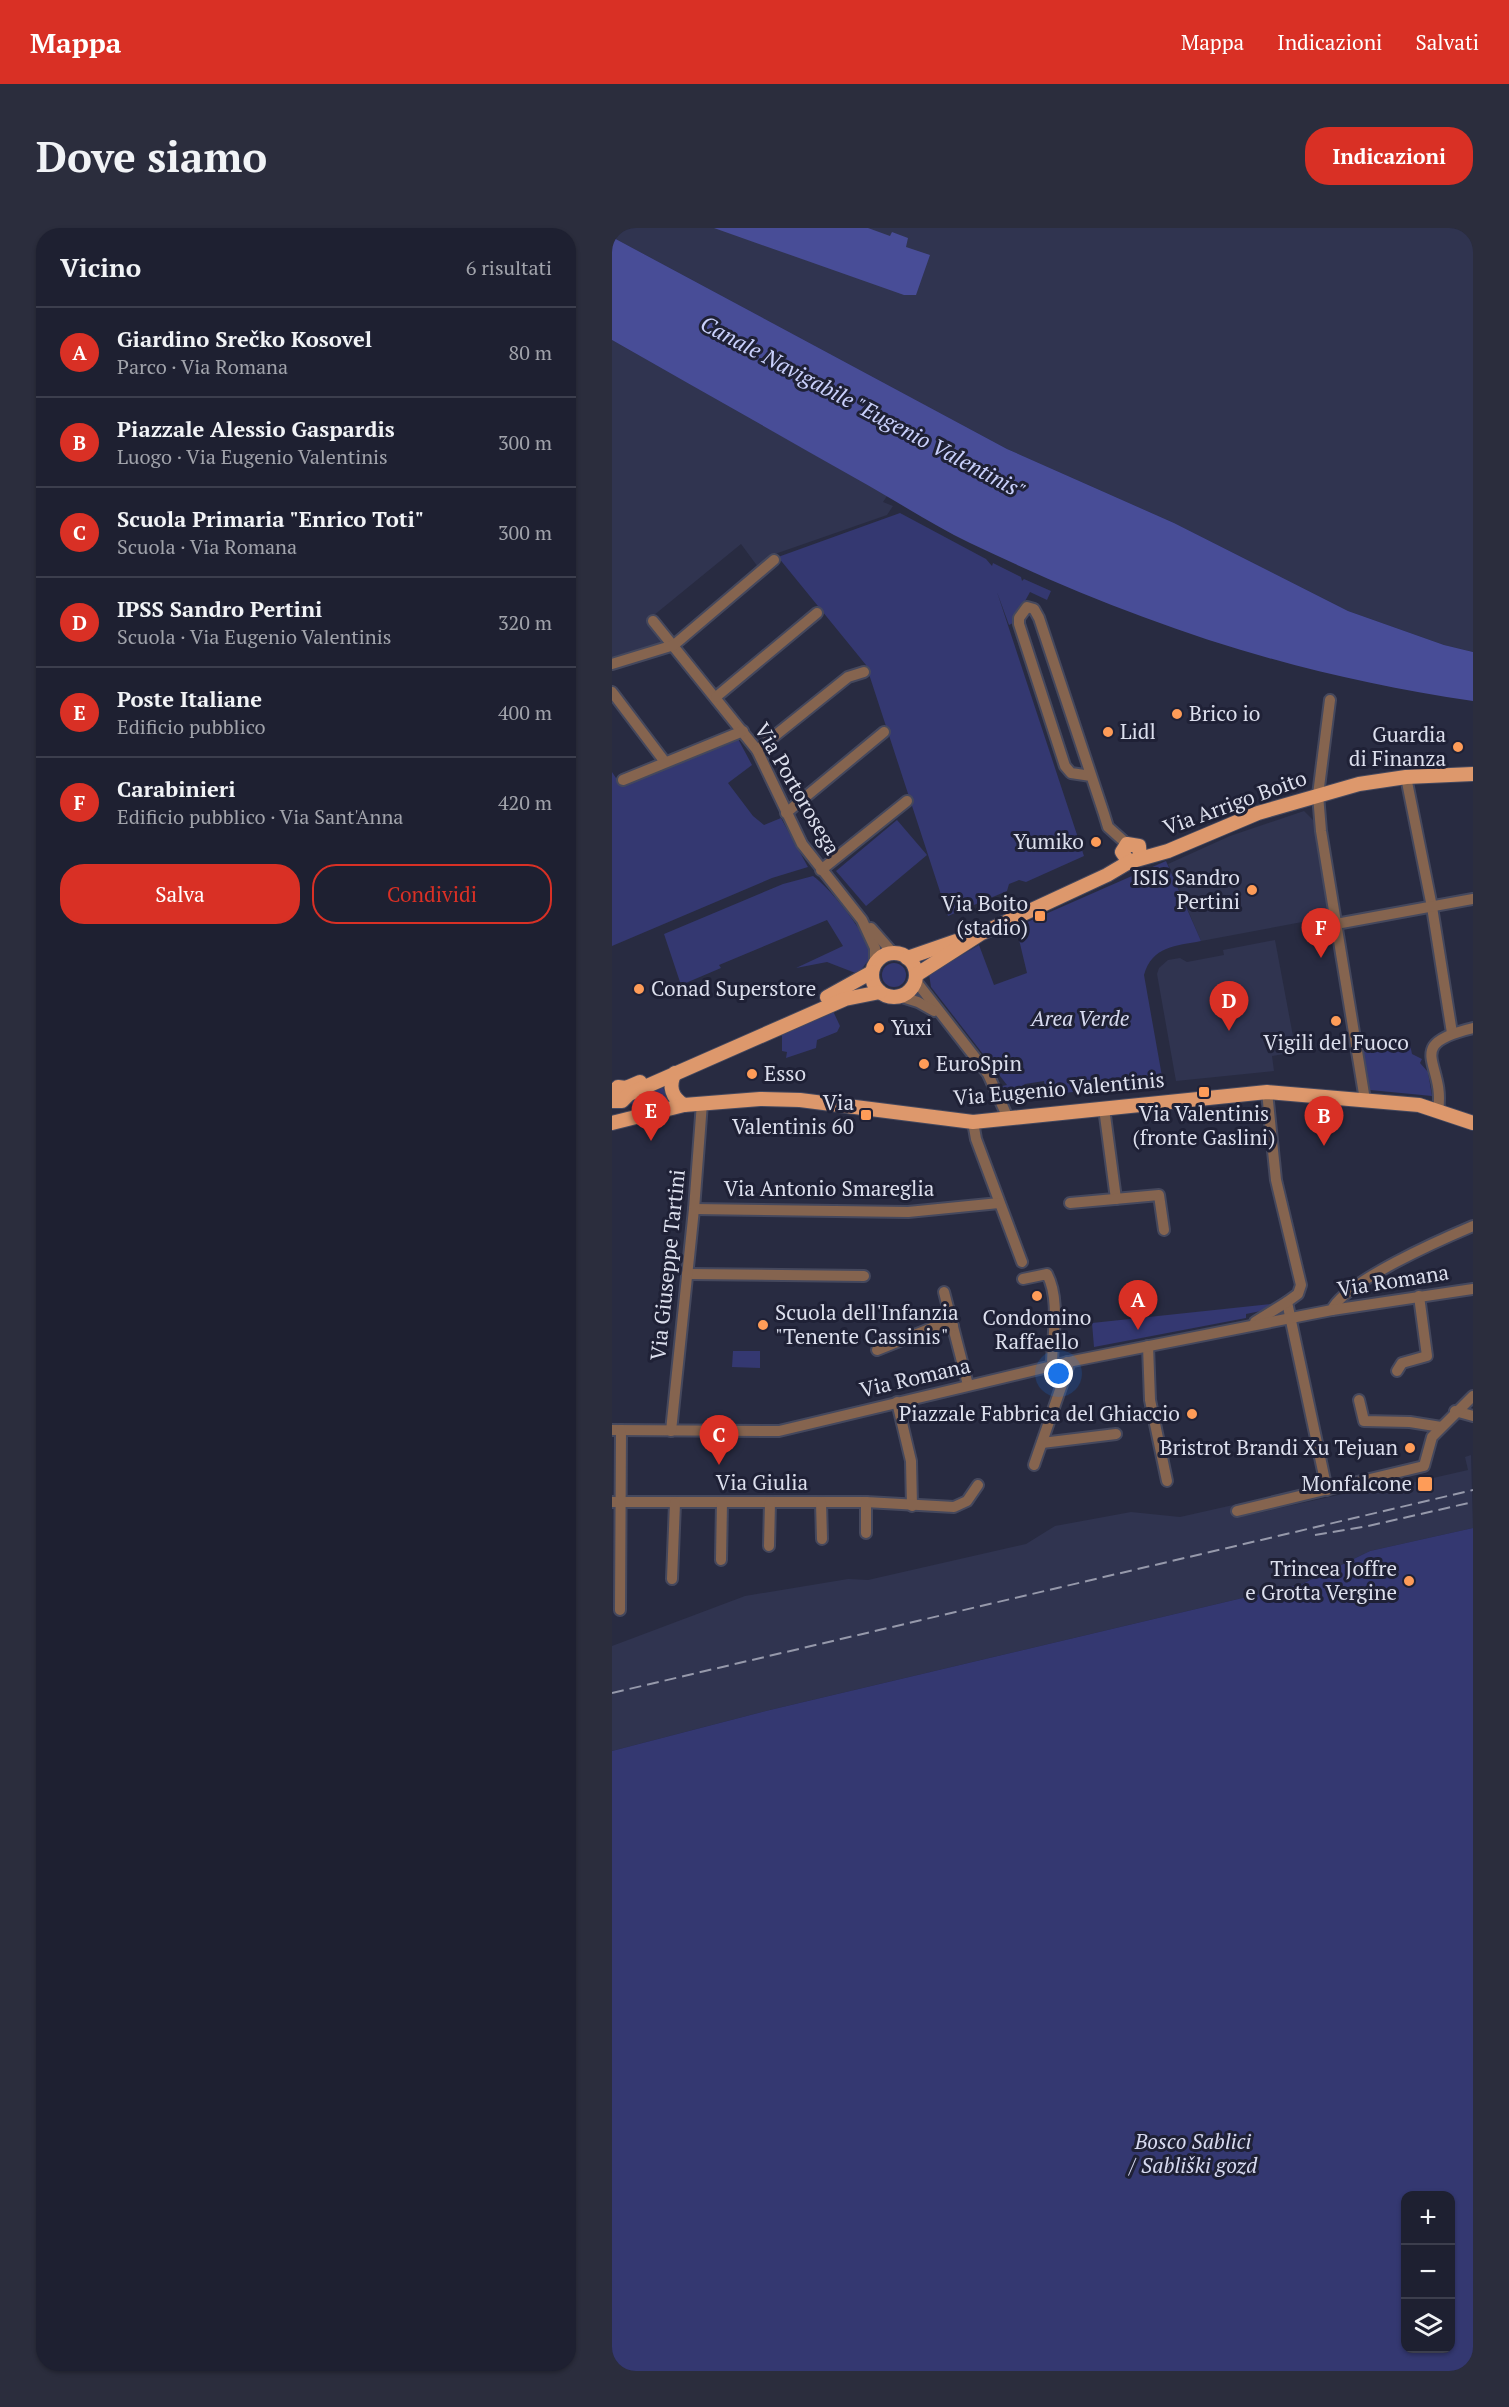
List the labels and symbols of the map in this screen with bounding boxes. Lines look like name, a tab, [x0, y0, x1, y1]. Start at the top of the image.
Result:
water label: Canale Navigabile "Eugenio Valentinis"	[696, 308, 1031, 505]
place label: Brico io	[1189, 699, 1260, 727]
marker: Brico io	[1170, 707, 1184, 721]
street label: Via Portorosega	[749, 717, 847, 860]
place label: Lidl	[1120, 717, 1156, 745]
place label: Guardia di Finanza	[1349, 720, 1446, 772]
marker: Lidl	[1101, 725, 1115, 739]
marker: Guardia di Finanza	[1451, 740, 1465, 754]
street label: Via Arrigo Boito	[1159, 763, 1310, 841]
place label: Yumiko	[1013, 827, 1084, 855]
marker: Yumiko	[1089, 835, 1103, 849]
place label: ISIS Sandro Pertini	[1132, 863, 1240, 915]
marker: ISIS Sandro Pertini	[1245, 883, 1259, 897]
place label: Via Boito (stadio)	[941, 889, 1028, 941]
pin: F	[1302, 908, 1340, 958]
marker: Via Boito (stadio)	[1033, 909, 1047, 923]
place label: Conad Superstore	[651, 974, 816, 1002]
marker: Conad Superstore	[632, 982, 646, 996]
pin: D	[1210, 982, 1248, 1031]
park label: Area Verde	[1029, 1004, 1130, 1032]
place label: Yuxi	[891, 1013, 932, 1041]
marker: Vigili del Fuoco	[1329, 1014, 1343, 1028]
marker: Yuxi	[872, 1021, 886, 1035]
place label: Vigili del Fuoco	[1263, 1028, 1409, 1056]
place label: EuroSpin	[936, 1049, 1022, 1077]
marker: EuroSpin	[917, 1057, 931, 1071]
place label: Esso	[764, 1059, 806, 1087]
street label: Via Eugenio Valentinis	[952, 1065, 1166, 1111]
marker: Esso	[745, 1067, 759, 1081]
marker: Via Valentinis (fronte Gaslini)	[1197, 1085, 1211, 1099]
place label: Via Valentinis 60	[732, 1088, 854, 1140]
pin: E	[632, 1092, 670, 1141]
pin: B	[1304, 1096, 1344, 1146]
place label: Via Valentinis (fronte Gaslini)	[1133, 1099, 1275, 1151]
marker: Via Valentinis 60	[859, 1108, 873, 1122]
street label: Via Giuseppe Tartini	[643, 1168, 691, 1362]
street label: Via Antonio Smareglia	[724, 1174, 935, 1202]
street label: Via Romana	[1335, 1257, 1451, 1303]
pin: A	[1118, 1280, 1158, 1330]
marker: Condomino Raffaello	[1030, 1289, 1044, 1303]
place label: Scuola dell'Infanzia "Tenente Cassinis"	[775, 1298, 959, 1350]
place label: Condomino Raffaello	[983, 1303, 1091, 1355]
marker: Scuola dell'Infanzia "Tenente Cassinis"	[756, 1318, 770, 1332]
street label: Via Romana	[857, 1351, 973, 1403]
your location	[1044, 1359, 1073, 1388]
place label: Piazzale Fabbrica del Ghiaccio	[899, 1399, 1180, 1427]
marker: Piazzale Fabbrica del Ghiaccio	[1185, 1407, 1199, 1421]
pin: C	[700, 1416, 738, 1465]
place label: Bristrot Brandi Xu Tejuan	[1160, 1433, 1399, 1461]
marker: Bristrot Brandi Xu Tejuan	[1403, 1441, 1417, 1455]
street label: Via Giulia	[716, 1468, 809, 1496]
place label: Monfalcone	[1302, 1469, 1412, 1497]
marker: Monfalcone	[1416, 1475, 1434, 1493]
place label: Trincea Joffre e Grotta Vergine	[1245, 1554, 1397, 1606]
marker: Trincea Joffre e Grotta Vergine	[1402, 1574, 1416, 1588]
park label: Bosco Sablici / Sabliški gozd	[1128, 2127, 1258, 2179]

